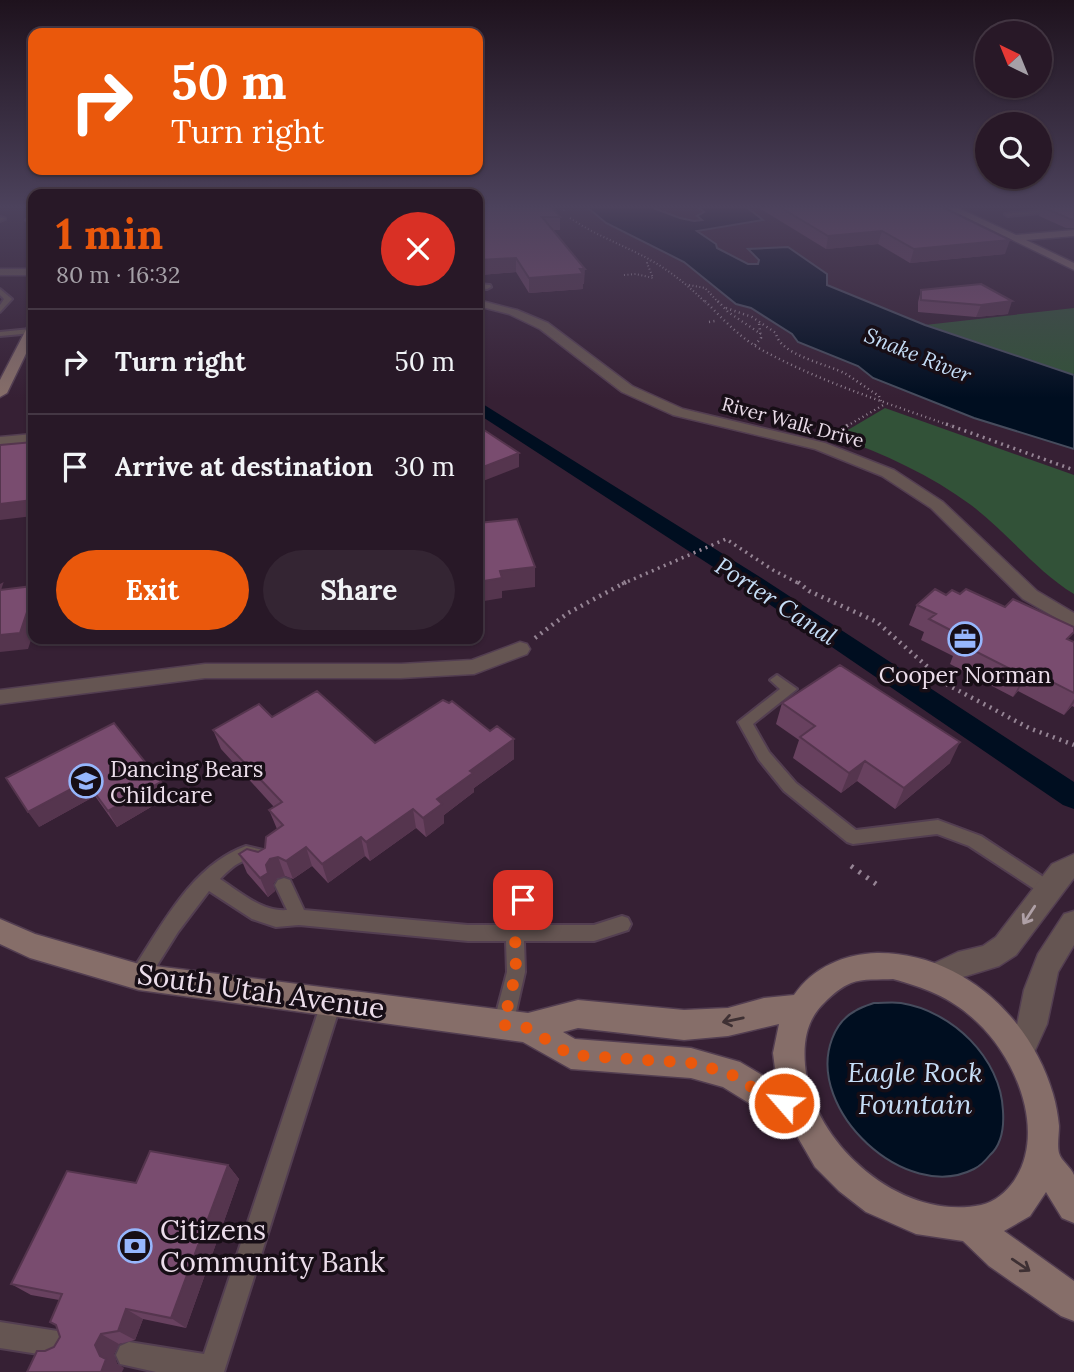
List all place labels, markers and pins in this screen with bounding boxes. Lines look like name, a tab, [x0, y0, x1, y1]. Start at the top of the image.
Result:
office icon: Cooper Norman	[946, 620, 984, 658]
place label: Cooper Norman	[879, 660, 1051, 689]
place label: Dancing Bears Childcare	[110, 754, 263, 809]
school or university icon: Dancing Bears Childcare	[67, 762, 105, 800]
pin	[493, 870, 553, 930]
place label: Citizens Community Bank	[160, 1212, 385, 1280]
bank icon: Citizens Community Bank	[116, 1227, 154, 1265]

